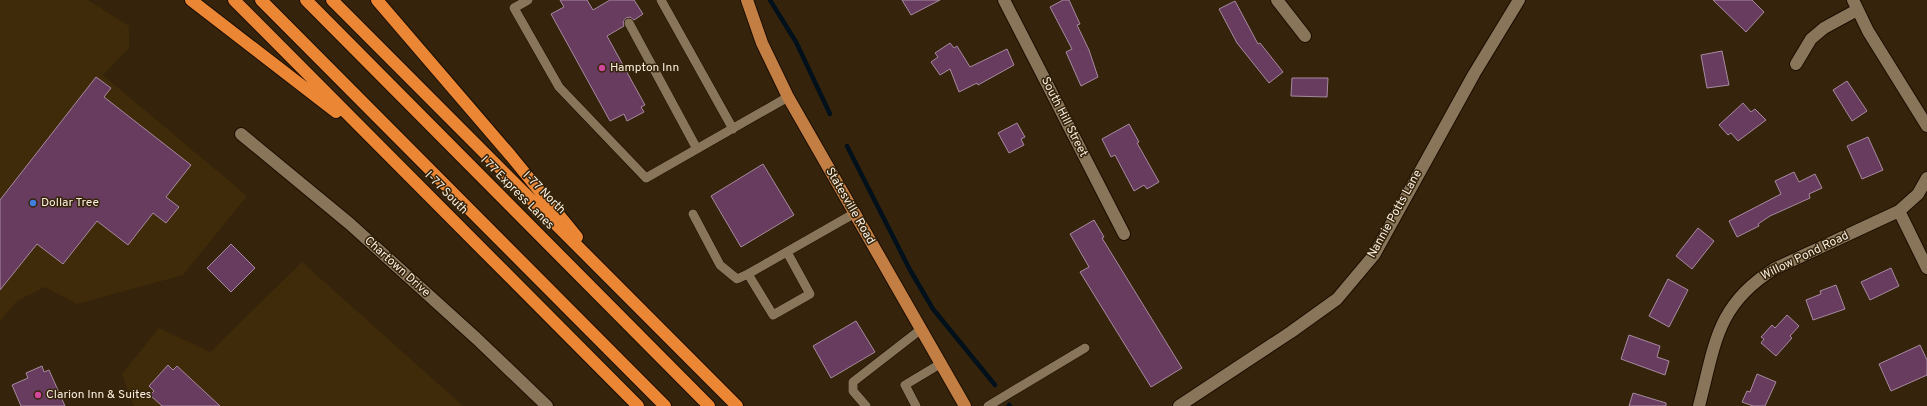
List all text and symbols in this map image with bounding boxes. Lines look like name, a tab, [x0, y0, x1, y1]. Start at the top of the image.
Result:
place label: Hampton Inn	[610, 60, 679, 76]
marker: Hampton Inn	[597, 63, 607, 73]
street label: South Hill Street	[1037, 74, 1091, 160]
street label: I 77 Express Lanes	[477, 153, 557, 233]
street label: Statesville Road	[821, 165, 879, 247]
street label: Nannie Potts Lane	[1364, 167, 1426, 261]
street label: I-77 South	[421, 168, 471, 218]
street label: I-77 North	[519, 168, 569, 218]
place label: Dollar Tree	[41, 195, 99, 211]
marker: Dollar Tree	[28, 198, 38, 208]
street label: Willow Pond Road	[1758, 228, 1852, 284]
street label: Chartown Drive	[361, 233, 433, 301]
place label: Clarion Inn & Suites	[46, 387, 151, 403]
marker: Clarion Inn & Suites	[33, 390, 43, 400]

